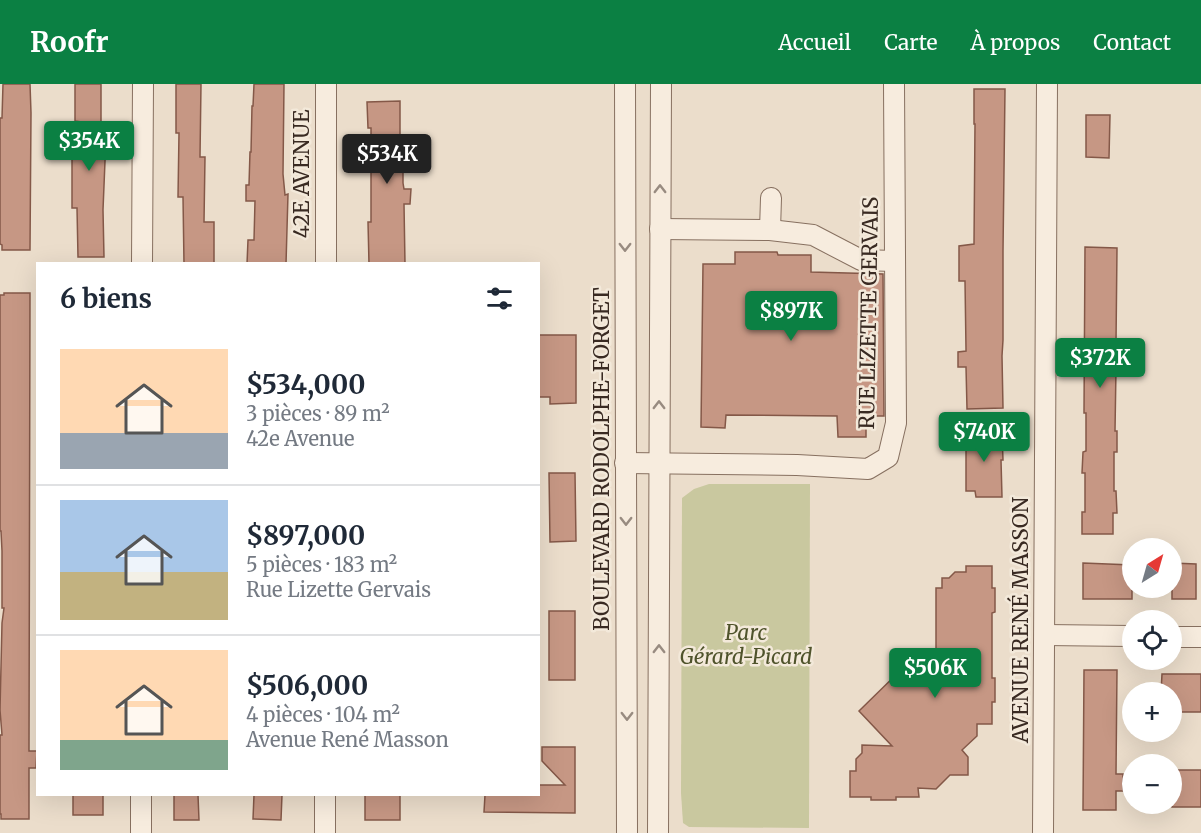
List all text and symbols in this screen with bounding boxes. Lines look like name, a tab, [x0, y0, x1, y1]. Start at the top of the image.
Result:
text: Roofr	[30, 24, 108, 60]
text: Accueil	[778, 29, 851, 56]
text: Carte	[884, 29, 938, 56]
text: À propos	[971, 29, 1060, 56]
text: Contact	[1093, 29, 1171, 56]
street label: 42E AVENUE	[288, 109, 315, 238]
pin: $354K	[47, 121, 131, 172]
text: $354K	[58, 128, 120, 153]
pin: $534K	[345, 134, 429, 185]
text: $534K	[356, 141, 418, 166]
one-way arrow	[654, 184, 666, 193]
street label: RUE LIZETTE GERVAIS	[853, 196, 884, 430]
one-way arrow	[619, 243, 631, 252]
text: 6 biens	[60, 282, 152, 315]
icon: filters	[483, 282, 516, 315]
street label: BOULEVARD RODOLPHE-FORGET	[588, 287, 615, 631]
pin: $897K	[749, 291, 833, 342]
text: $897K	[759, 298, 823, 323]
pin: $372K	[1058, 338, 1142, 389]
text: $372K	[1069, 345, 1131, 370]
text: $534,000	[246, 368, 365, 401]
icon: home	[108, 373, 180, 445]
one-way arrow	[653, 400, 665, 409]
text: 3 pièces · 89 m²	[246, 401, 390, 426]
pin: $740K	[942, 412, 1026, 463]
text: $740K	[953, 419, 1015, 444]
text: 42e Avenue	[246, 426, 355, 451]
street label: AVENUE RENÉ MASSON	[1006, 497, 1034, 744]
one-way arrow	[620, 517, 632, 526]
text: $897,000	[246, 519, 365, 552]
icon: home	[108, 524, 180, 596]
north arrow	[1122, 538, 1182, 598]
map controls	[1122, 538, 1182, 814]
text: 5 pièces · 183 m²	[246, 552, 397, 577]
text: Rue Lizette Gervais	[246, 577, 431, 602]
button: locate	[1122, 610, 1182, 670]
park label: Parc Gérard-Picard	[680, 619, 812, 670]
one-way arrow	[653, 644, 665, 653]
pin: $506K	[893, 648, 977, 699]
text: $506K	[903, 655, 967, 680]
text: $506,000	[246, 669, 368, 702]
icon: home	[108, 674, 180, 746]
button: +	[1122, 682, 1182, 742]
text: 4 pièces · 104 m²	[246, 702, 400, 727]
one-way arrow	[621, 712, 633, 721]
text: Avenue René Masson	[246, 727, 449, 752]
button: −	[1122, 754, 1182, 814]

